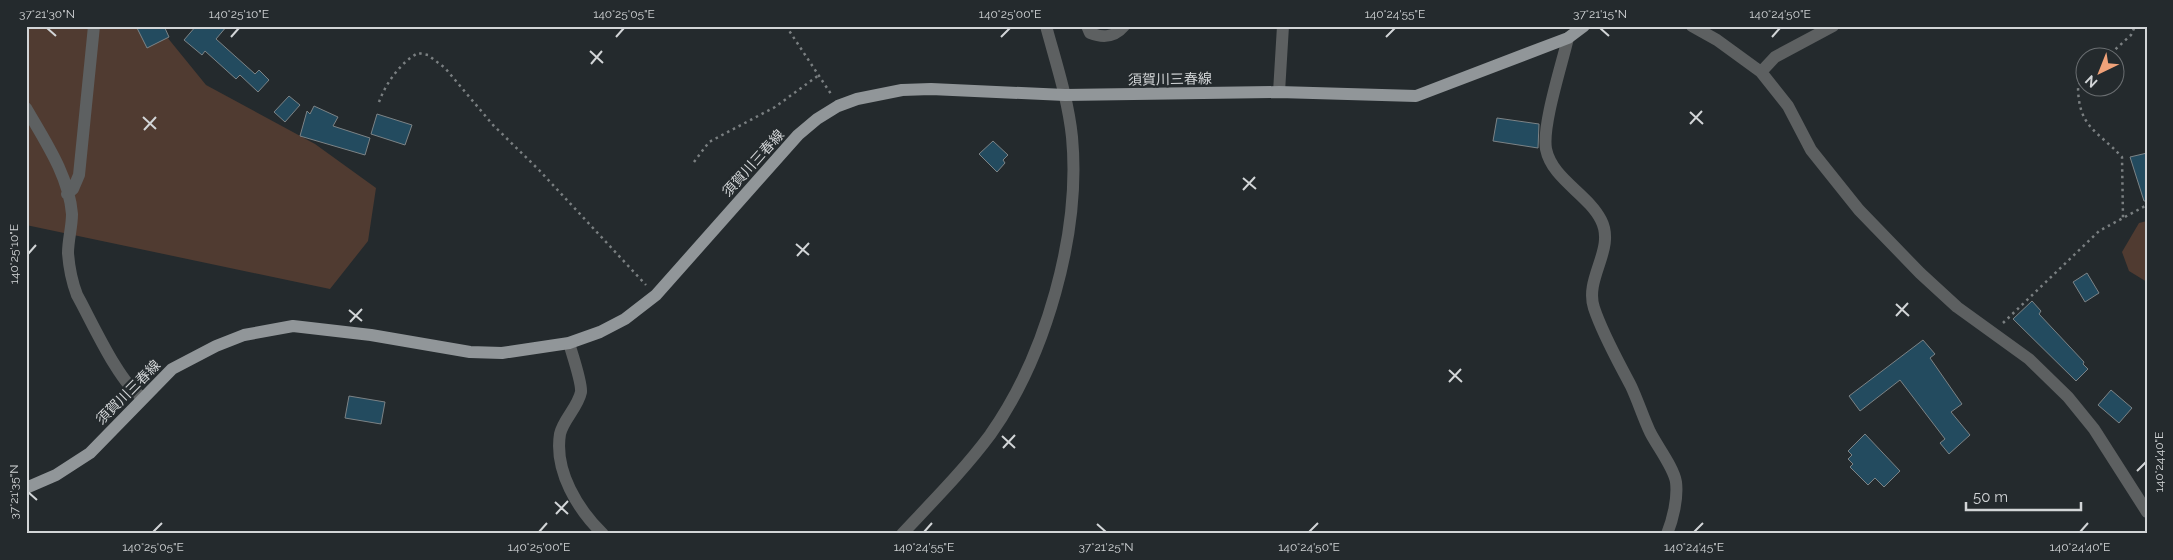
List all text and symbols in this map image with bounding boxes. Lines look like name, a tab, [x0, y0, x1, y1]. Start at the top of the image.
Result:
text: 37°21'30"N	[19, 7, 75, 21]
text: 140°25'10"E	[209, 7, 269, 21]
text: 140°25'05"E	[593, 7, 655, 21]
text: 140°25'00"E	[979, 7, 1041, 21]
text: 140°24'55"E	[1365, 7, 1425, 21]
text: 37°21'15"N	[1573, 7, 1627, 21]
text: 140°24'50"E	[1749, 7, 1811, 21]
north arrow	[2076, 48, 2126, 98]
street label: 須賀川三春線	[1128, 70, 1212, 88]
text: N	[2082, 72, 2100, 91]
street label: 須賀川三春線	[719, 126, 787, 200]
text: 140°25'10"E	[7, 224, 21, 284]
street label: 須賀川三春線	[93, 357, 163, 427]
text: 140°24'40"E	[2152, 432, 2166, 492]
text: 37°21'35"N	[7, 464, 21, 520]
scale bar	[1966, 480, 2080, 512]
text: 50 m	[1973, 488, 2008, 506]
text: 140°25'05"E	[122, 540, 184, 554]
text: 140°25'00"E	[508, 540, 570, 554]
text: 140°24'55"E	[894, 540, 954, 554]
text: 37°21'25"N	[1079, 540, 1134, 554]
text: 140°24'50"E	[1278, 540, 1340, 554]
text: 140°24'45"E	[1664, 540, 1724, 554]
text: 140°24'40"E	[2050, 540, 2110, 554]

